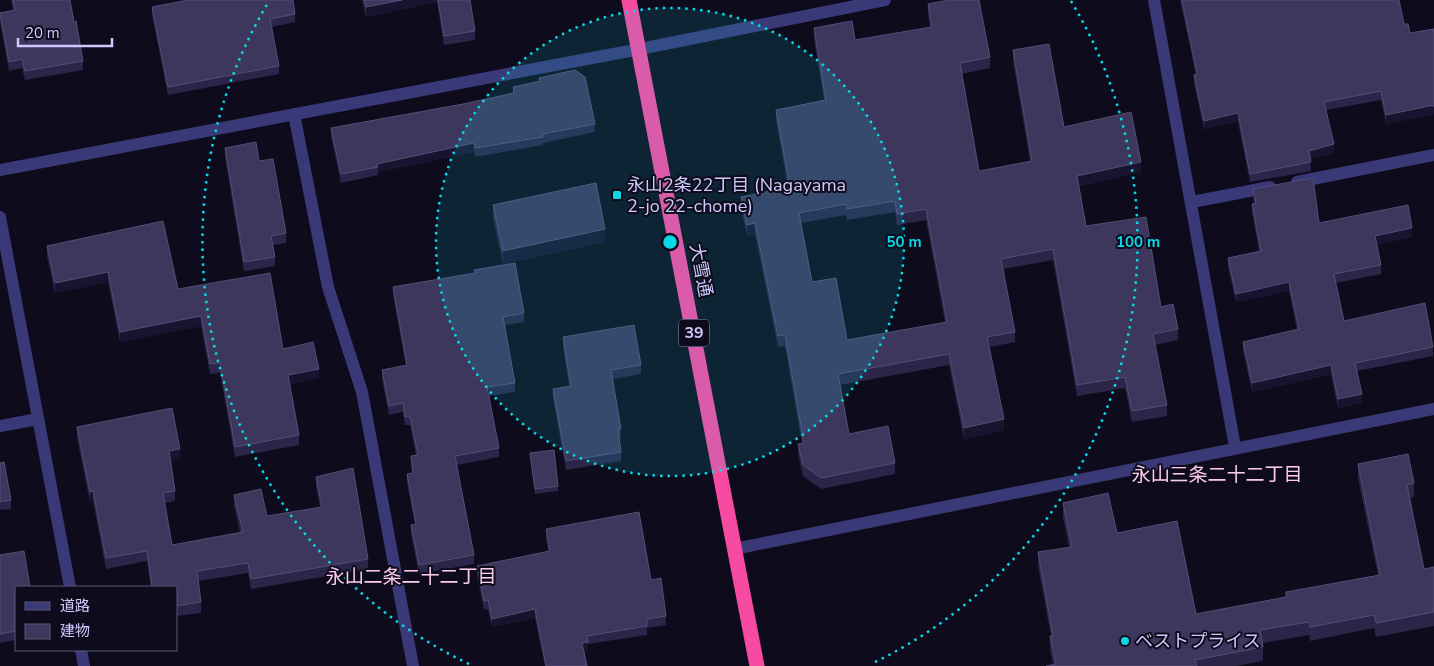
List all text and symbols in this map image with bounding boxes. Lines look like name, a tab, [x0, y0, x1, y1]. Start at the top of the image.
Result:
scale bar	[18, 15, 111, 47]
text: 20 m	[25, 23, 60, 43]
place label: 永山2条22丁目 (Nagayama 2-jo 22-chome)	[627, 173, 846, 218]
marker: 永山2条22丁目 (Nagayama 2-jo 22-chome)	[611, 189, 623, 201]
text: 50 m	[886, 232, 922, 252]
text: 100 m	[1116, 232, 1160, 252]
centre of rings	[661, 233, 679, 251]
street label: 大雪通	[684, 241, 718, 299]
road number: 39	[679, 319, 709, 346]
district label: 永山三条二十二丁目	[1131, 462, 1303, 488]
district label: 永山二条二十二丁目	[325, 564, 497, 590]
legend	[15, 586, 178, 651]
text: 道路	[60, 596, 90, 616]
text: 建物	[60, 621, 90, 641]
place label: ベストプライス	[1135, 629, 1261, 653]
marker: ベストプライス	[1119, 635, 1131, 647]

